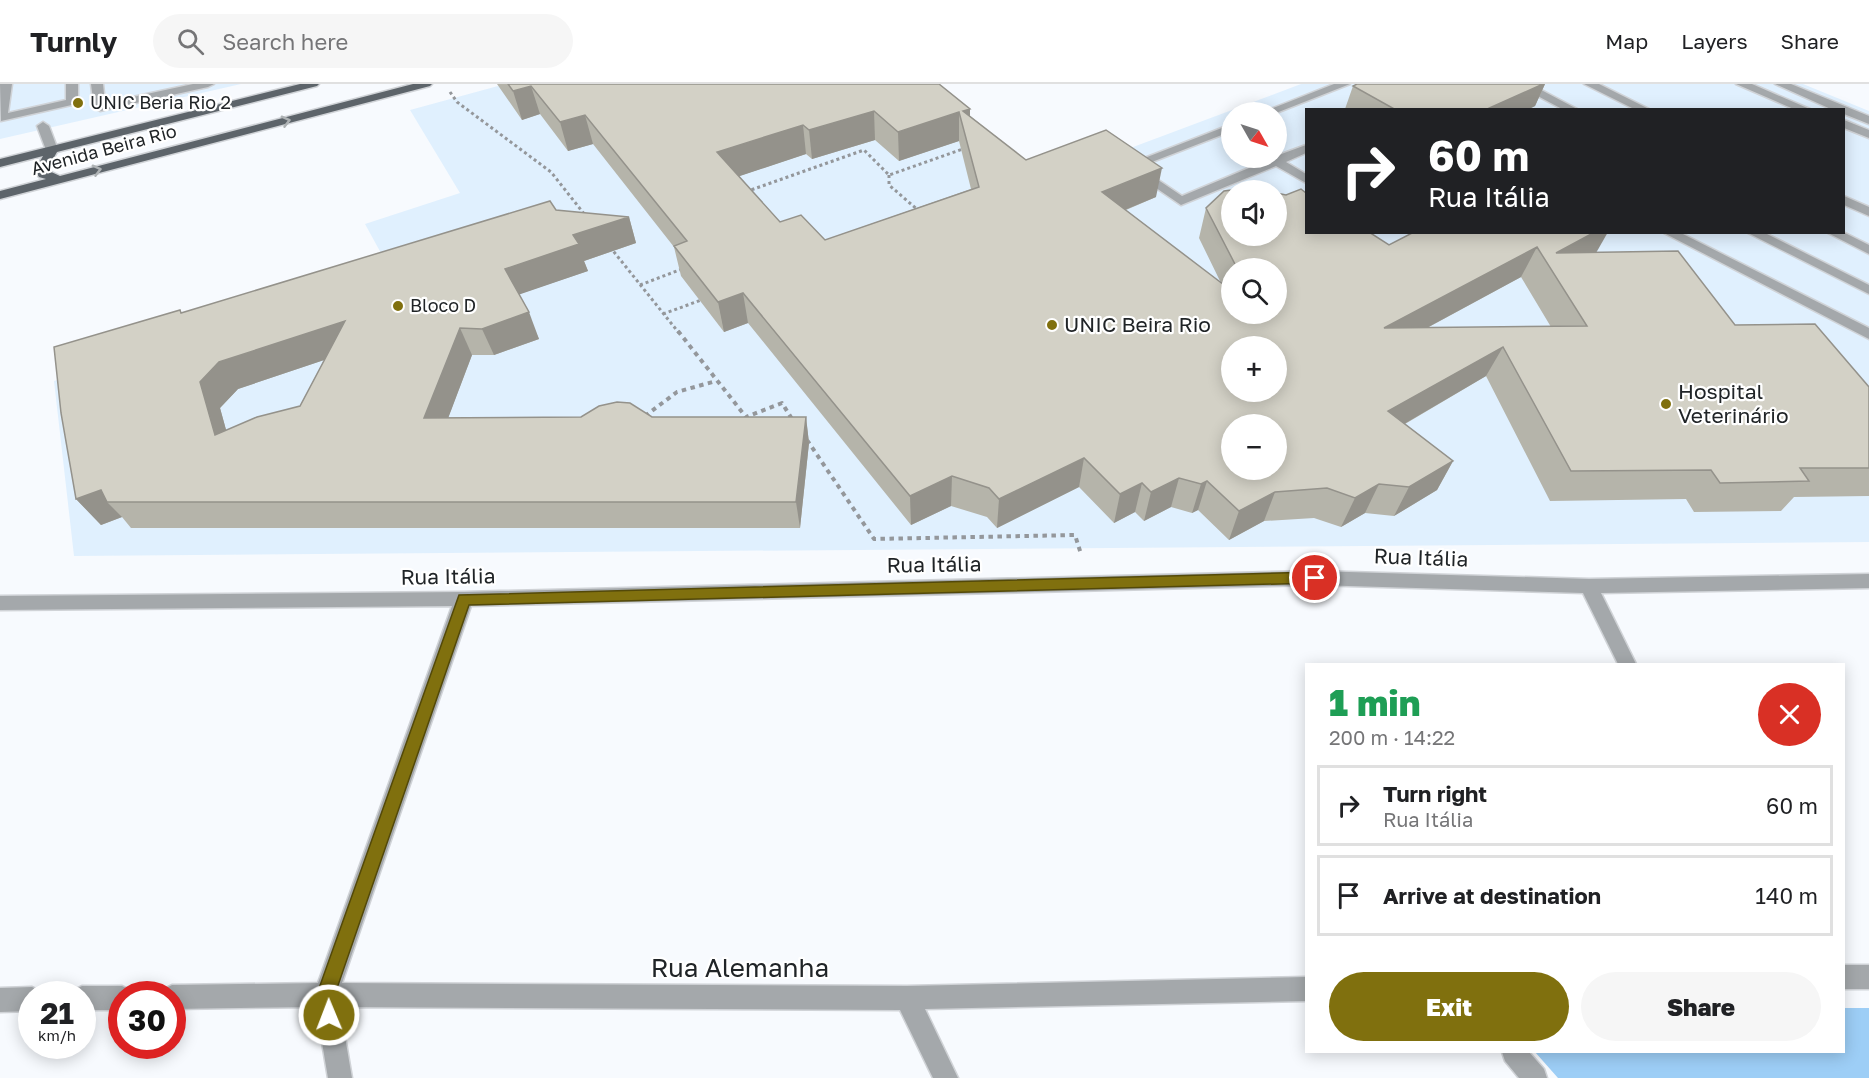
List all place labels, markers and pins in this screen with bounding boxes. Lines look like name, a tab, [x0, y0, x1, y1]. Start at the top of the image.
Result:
place label: UNIC Beria Rio 2	[90, 91, 231, 113]
marker: UNIC Beria Rio 2	[71, 96, 85, 110]
place label: Bloco D	[410, 294, 476, 316]
marker: Bloco D	[391, 299, 405, 313]
place label: UNIC Beira Rio	[1064, 311, 1211, 337]
marker: UNIC Beira Rio	[1045, 318, 1059, 332]
place label: Hospital Veterinário	[1678, 378, 1789, 428]
marker: Hospital Veterinário	[1659, 397, 1673, 411]
pin	[1289, 552, 1340, 603]

